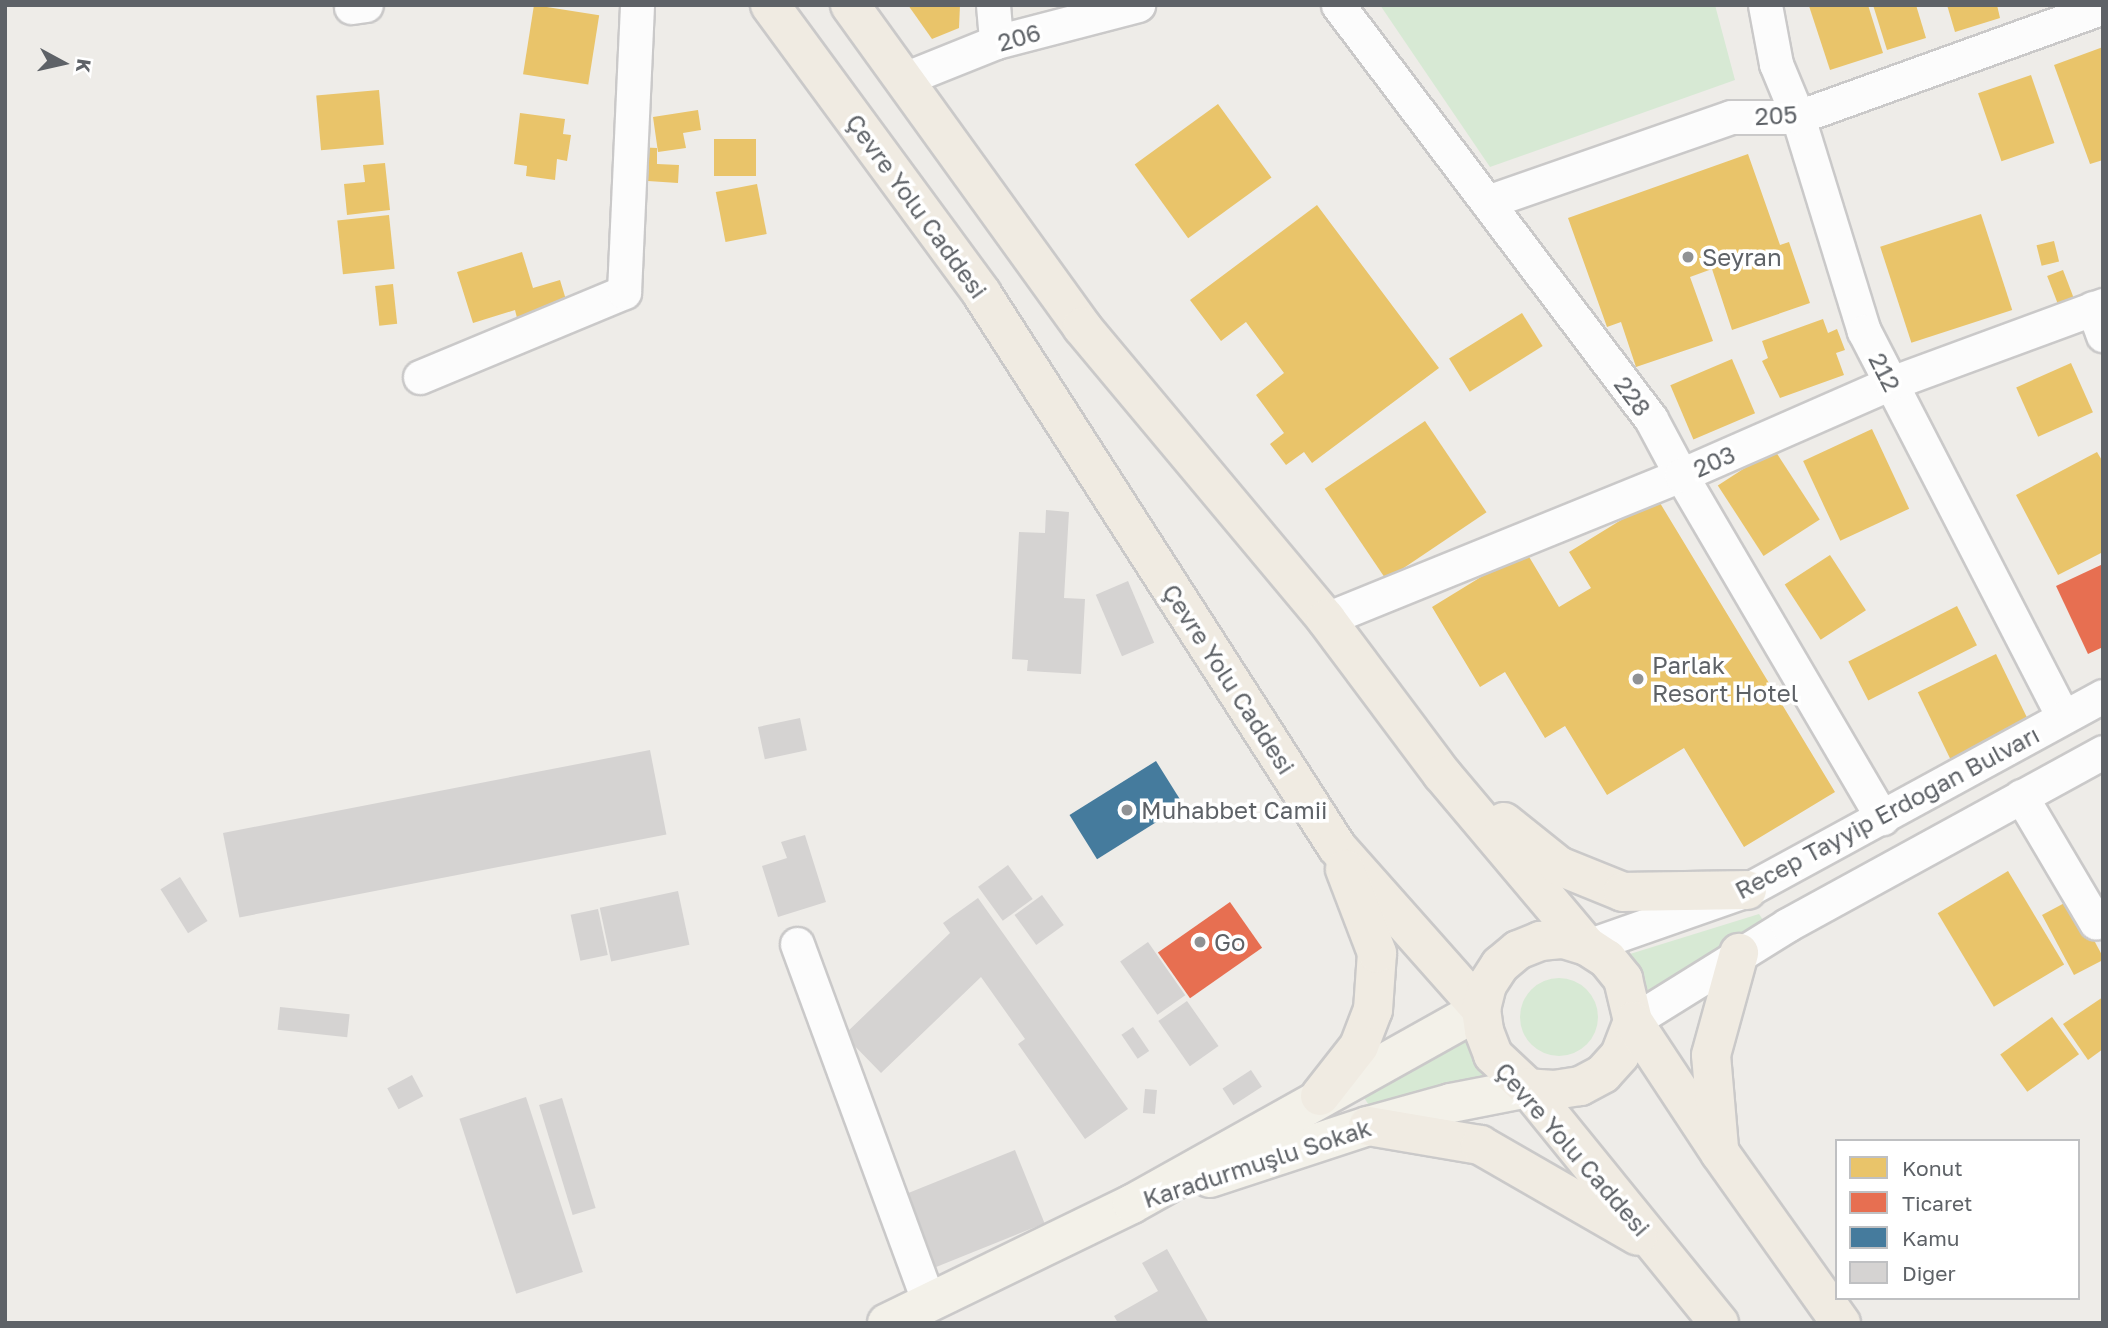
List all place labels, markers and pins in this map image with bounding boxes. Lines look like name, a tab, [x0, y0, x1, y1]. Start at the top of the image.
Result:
place label: Seyran	[1702, 243, 1782, 271]
marker: Seyran	[1680, 249, 1696, 265]
place label: Parlak Resort Hotel	[1652, 651, 1798, 707]
marker: Parlak Resort Hotel	[1630, 671, 1646, 687]
place label: Muhabbet Camii	[1141, 796, 1328, 824]
marker: Muhabbet Camii	[1119, 802, 1135, 818]
place label: Go	[1214, 928, 1245, 956]
marker: Go	[1192, 934, 1208, 950]

